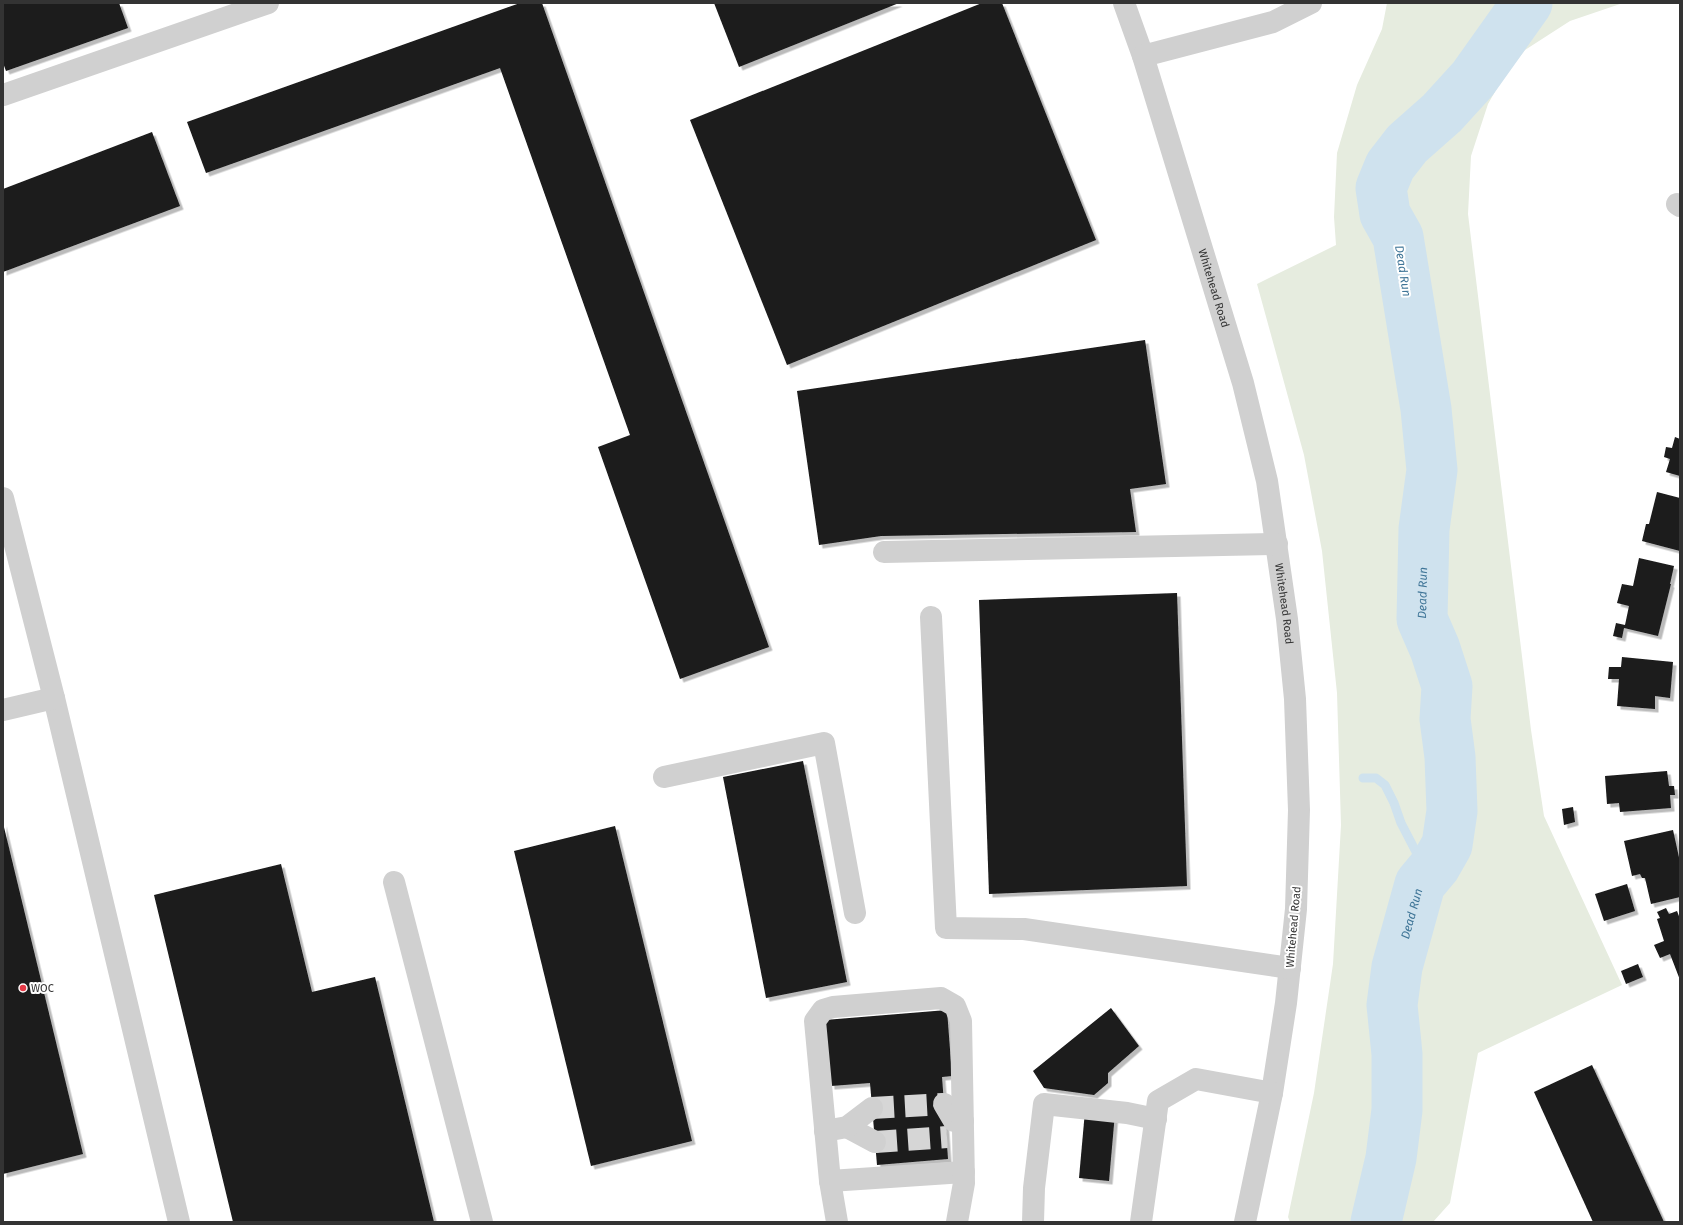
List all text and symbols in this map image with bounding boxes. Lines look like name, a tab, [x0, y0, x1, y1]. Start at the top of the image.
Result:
water label: Dead Run	[1392, 244, 1414, 298]
street label: Whitehead Road	[1195, 247, 1232, 329]
street label: Whitehead Road	[1272, 562, 1295, 645]
water label: Dead Run	[1415, 567, 1430, 619]
street label: Whitehead Road	[1283, 886, 1304, 968]
water label: Dead Run	[1398, 887, 1425, 941]
place label: WOC	[31, 982, 54, 995]
marker: WOC	[18, 983, 28, 993]

